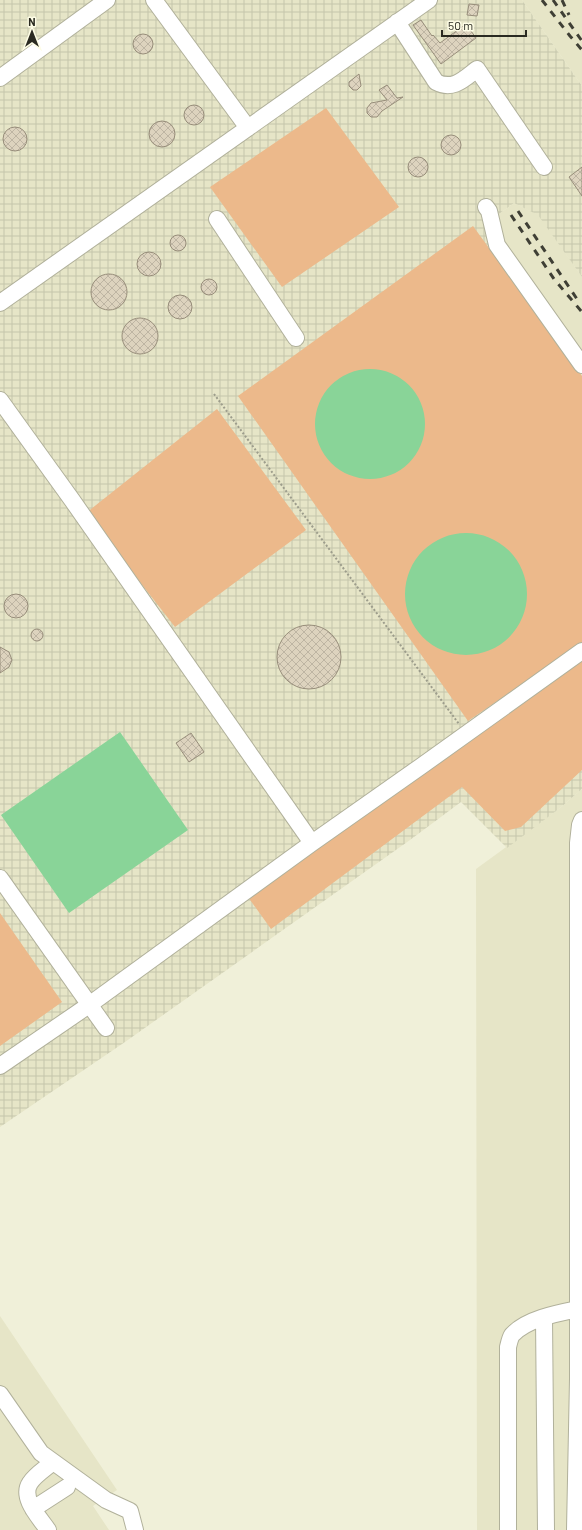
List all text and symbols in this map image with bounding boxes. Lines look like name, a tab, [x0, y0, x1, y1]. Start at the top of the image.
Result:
north arrow	[12, 12, 52, 52]
scale bar	[442, 12, 526, 38]
text: N	[28, 15, 36, 28]
text: 50 m	[448, 18, 473, 32]

